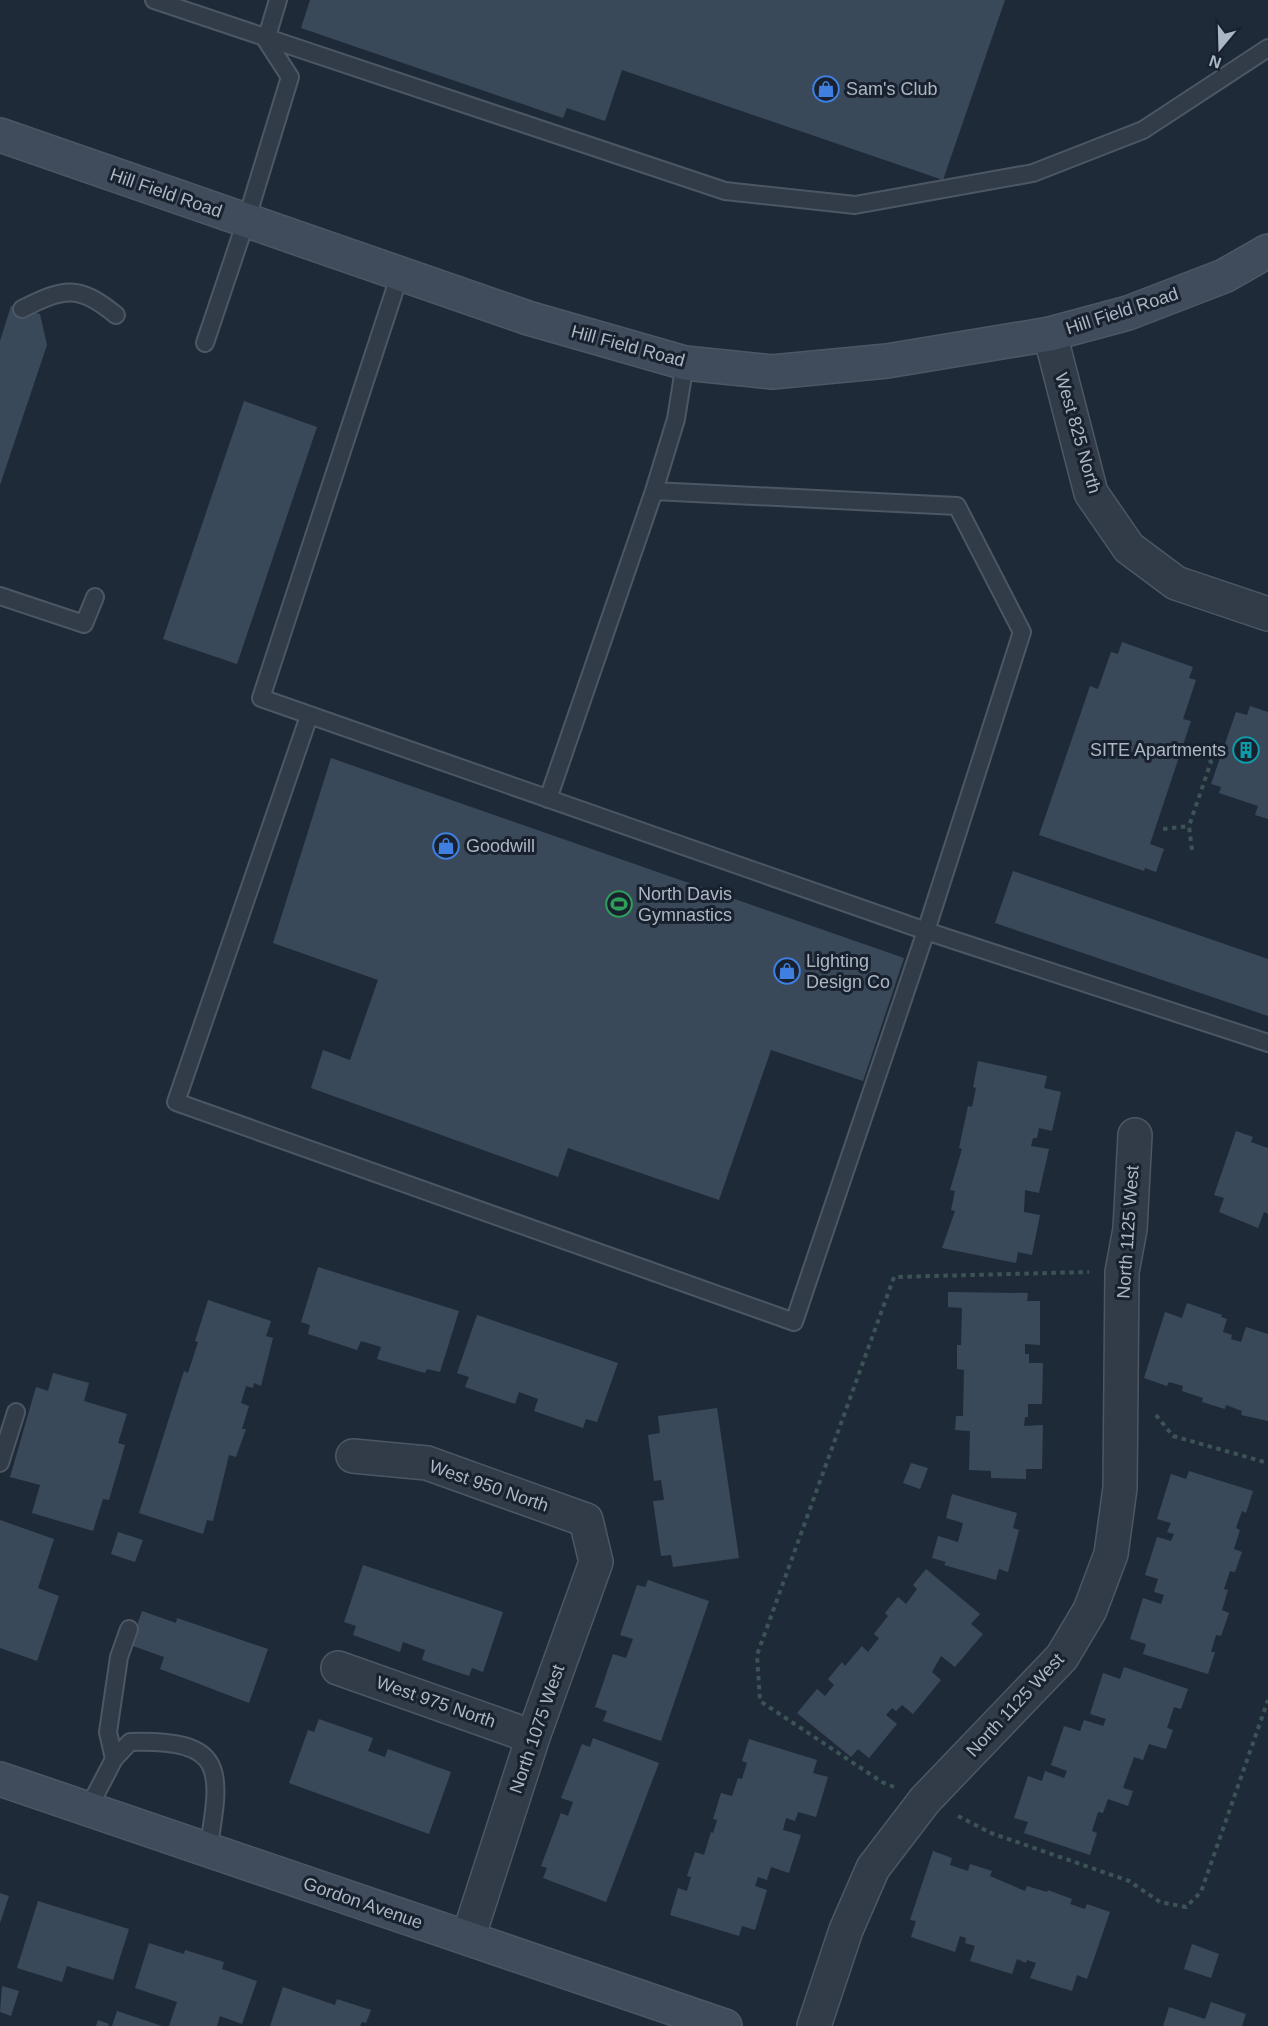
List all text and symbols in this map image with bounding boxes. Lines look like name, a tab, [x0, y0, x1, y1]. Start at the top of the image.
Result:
north arrow	[1190, 18, 1250, 78]
text: N	[1207, 52, 1224, 72]
shop icon: Sam's Club	[811, 74, 841, 104]
place label: Sam's Club	[846, 79, 937, 99]
street label: Hill Field Road	[107, 164, 225, 222]
street label: Hill Field Road	[1063, 283, 1181, 339]
street label: Hill Field Road	[569, 321, 687, 371]
street label: West 825 North	[1051, 370, 1105, 496]
building icon: SITE Apartments	[1231, 735, 1261, 765]
place label: SITE Apartments	[1090, 740, 1226, 760]
shop icon: Goodwill	[431, 831, 461, 861]
place label: Goodwill	[466, 836, 535, 856]
place label: North Davis Gymnastics	[638, 884, 732, 925]
sports icon: North Davis Gymnastics	[604, 889, 634, 919]
place label: Lighting Design Co	[806, 951, 890, 992]
shop icon: Lighting Design Co	[772, 956, 802, 986]
street label: North 1125 West	[1113, 1165, 1143, 1299]
street label: West 950 North	[427, 1456, 551, 1516]
street label: North 1125 West	[962, 1649, 1068, 1761]
street label: North 1075 West	[506, 1662, 568, 1796]
street label: West 975 North	[374, 1672, 498, 1732]
street label: Gordon Avenue	[301, 1873, 425, 1933]

